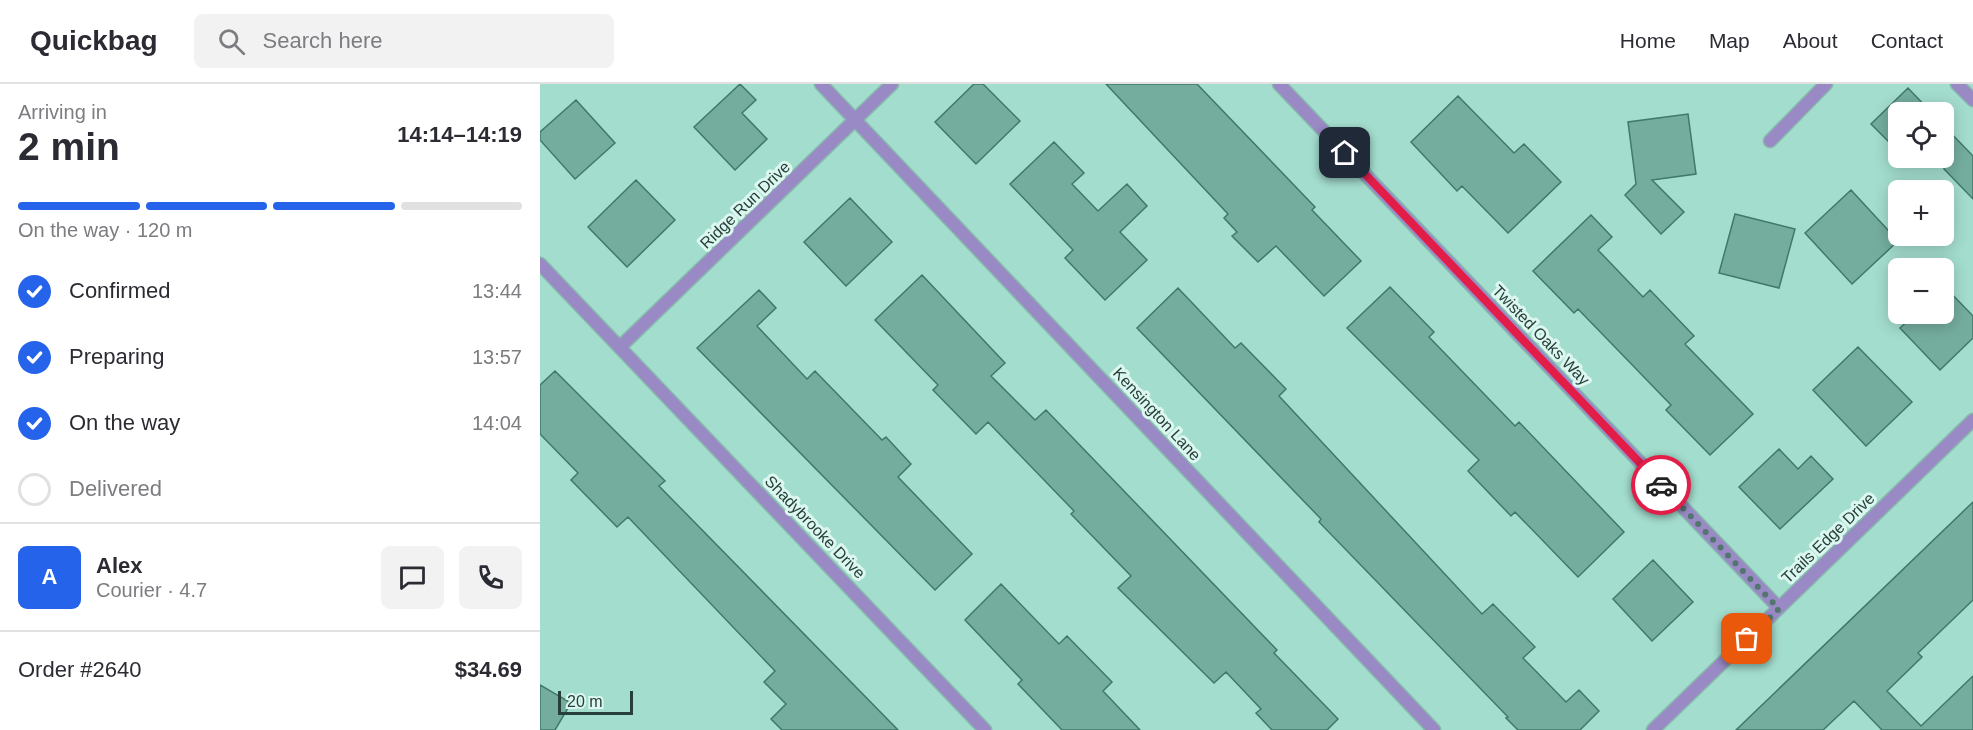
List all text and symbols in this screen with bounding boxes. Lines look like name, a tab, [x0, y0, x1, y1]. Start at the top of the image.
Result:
search box	[194, 14, 614, 68]
text: Quickbag	[30, 25, 158, 56]
icon: search	[215, 25, 248, 58]
text: Search here	[263, 28, 382, 53]
text: Home	[1620, 29, 1676, 52]
text: Map	[1709, 29, 1750, 52]
text: About	[1783, 29, 1838, 52]
text: Contact	[1871, 29, 1943, 52]
text: Arriving in	[18, 101, 107, 123]
map controls	[1888, 102, 1954, 324]
button: locate	[1888, 102, 1954, 168]
text: 14:14–14:19	[397, 122, 522, 147]
text: 2 min	[18, 125, 120, 168]
pin	[1319, 127, 1370, 178]
icon: home	[1328, 136, 1361, 169]
street label: Ridge Run Drive	[697, 158, 793, 252]
button: +	[1888, 180, 1954, 246]
text: On the way · 120 m	[18, 219, 193, 241]
button: −	[1888, 258, 1954, 324]
icon: check	[18, 275, 51, 308]
text: Confirmed	[69, 278, 170, 303]
text: 13:44	[472, 280, 522, 302]
street label: Twisted Oaks Way	[1489, 282, 1593, 388]
icon: check	[18, 341, 51, 374]
text: Preparing	[69, 344, 164, 369]
text: 13:57	[472, 346, 522, 368]
street label: Kensington Lane	[1110, 364, 1204, 464]
icon: check	[18, 407, 51, 440]
text: On the way	[69, 410, 180, 435]
text: 14:04	[472, 412, 522, 434]
courier	[1631, 455, 1691, 515]
icon: car	[1645, 469, 1678, 502]
street label: Shadybrooke Drive	[762, 472, 868, 582]
text: Delivered	[69, 476, 162, 501]
street label: Trails Edge Drive	[1778, 489, 1878, 587]
button: chat	[381, 546, 444, 609]
button: phone	[459, 546, 522, 609]
text: Alex	[96, 553, 142, 578]
text: A	[42, 564, 57, 589]
text: Courier · 4.7	[96, 579, 207, 601]
pin	[1721, 613, 1772, 664]
icon: bag	[1730, 622, 1763, 655]
text: Order #2640	[18, 657, 142, 682]
text: $34.69	[455, 657, 522, 682]
scale bar	[558, 688, 633, 716]
text: 20 m	[567, 693, 603, 710]

